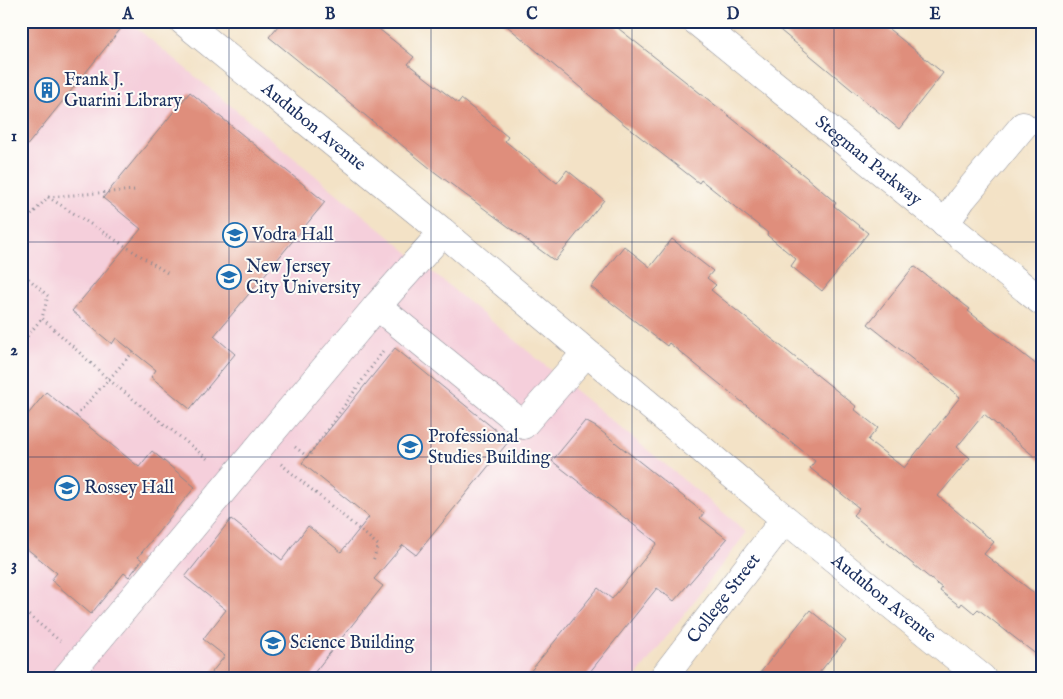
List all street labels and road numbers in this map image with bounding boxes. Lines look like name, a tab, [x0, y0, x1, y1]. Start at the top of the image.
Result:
street label: Audubon Avenue	[256, 77, 371, 176]
street label: Stegman Parkway	[810, 111, 927, 211]
street label: College Street	[682, 549, 766, 648]
street label: Audubon Avenue	[826, 549, 941, 648]

